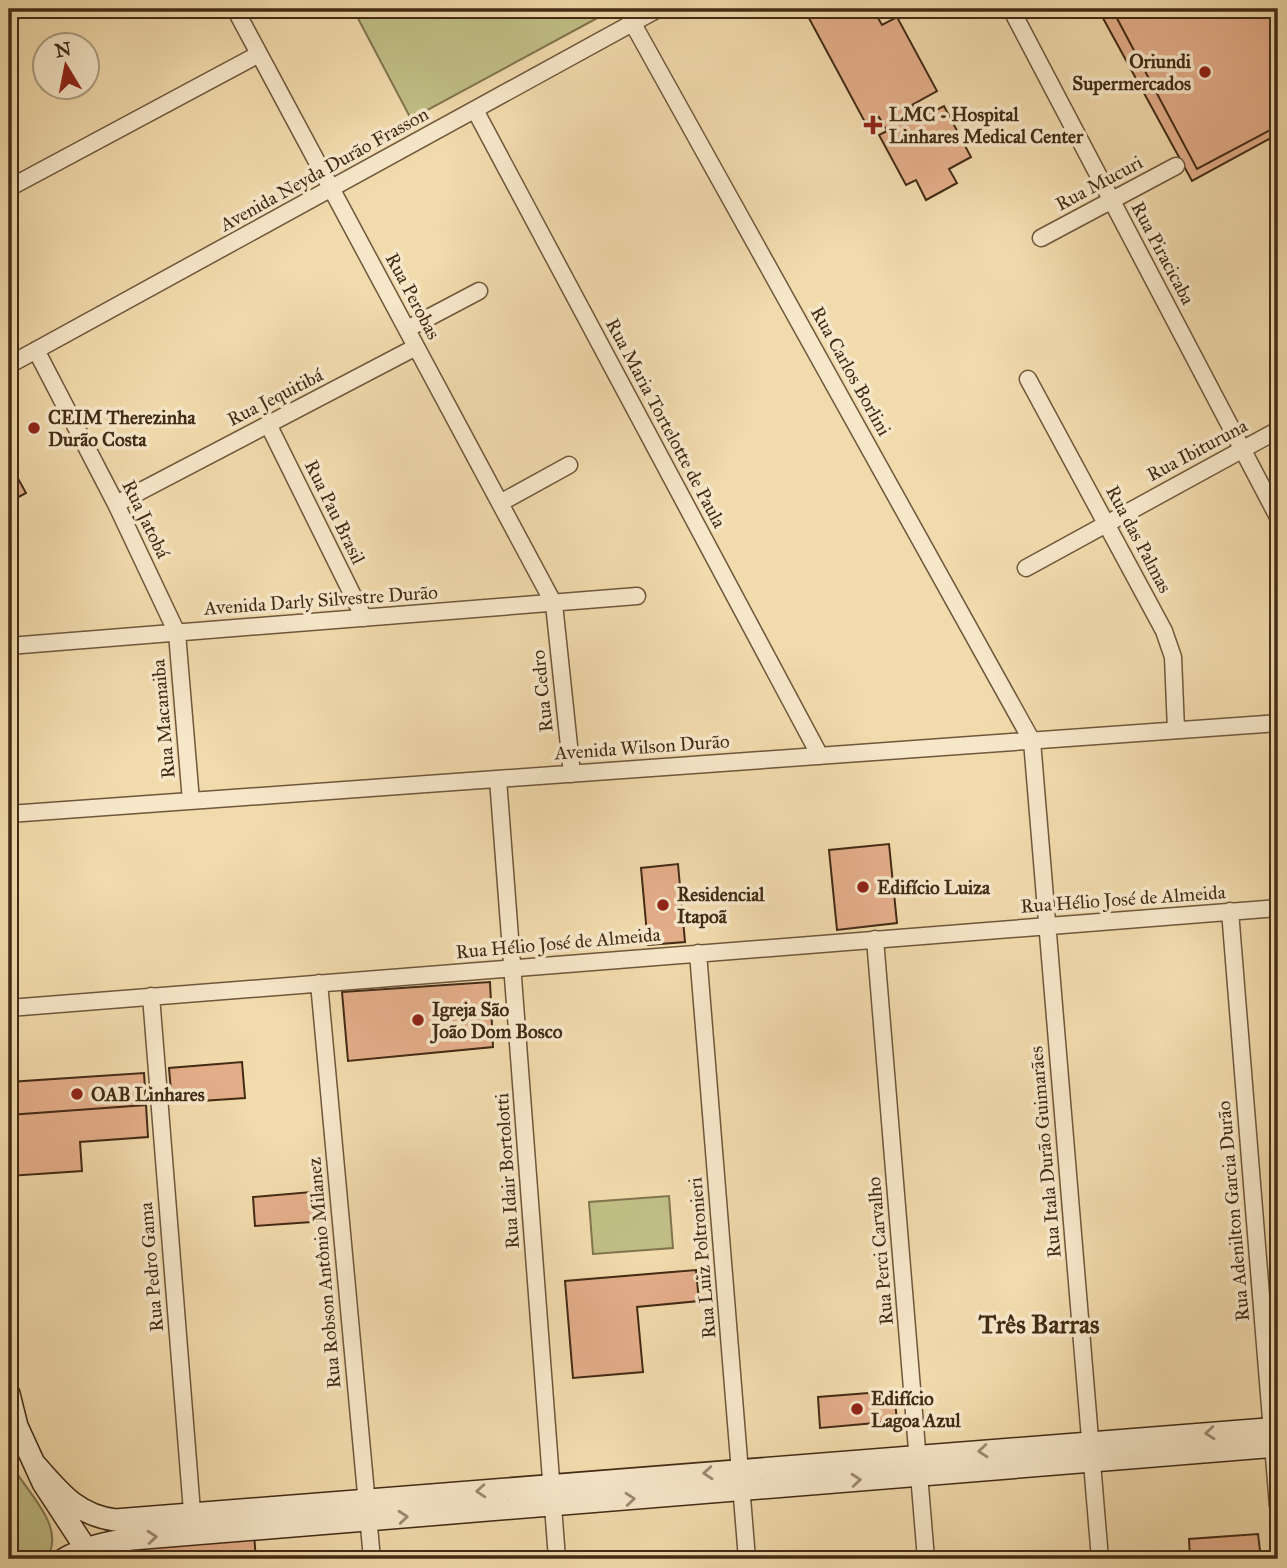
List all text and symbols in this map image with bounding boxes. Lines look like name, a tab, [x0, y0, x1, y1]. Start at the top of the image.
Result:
north arrow	[32, 32, 102, 102]
text: N	[53, 37, 73, 62]
place label: Oriundi Supermercados	[1072, 50, 1192, 96]
marker: Oriundi Supermercados	[1197, 64, 1213, 80]
street label: Avenida Neyda Durão Frasson	[215, 102, 432, 237]
place label: LMC - Hospital Linhares Medical Center	[889, 103, 1084, 148]
marker: LMC - Hospital Linhares Medical Center	[863, 115, 883, 135]
street label: Rua Mucuri	[1051, 150, 1147, 216]
street label: Rua Piracicaba	[1126, 198, 1200, 309]
street label: Rua Perobas	[381, 249, 445, 343]
street label: Rua Carlos Borlini	[806, 302, 896, 440]
street label: Rua Maria Tortelotte de Paula	[601, 314, 732, 533]
street label: Rua Jequitibá	[223, 363, 328, 432]
place label: CEIM Therezinha Durão Costa	[48, 406, 197, 451]
street label: Rua Ibituruna	[1143, 413, 1252, 486]
marker: CEIM Therezinha Durão Costa	[26, 420, 42, 436]
street label: Rua Pau Brasil	[300, 456, 371, 569]
street label: Rua Jatobá	[116, 476, 175, 563]
street label: Rua das Palmas	[1101, 481, 1177, 597]
street label: Avenida Darly Silvestre Durão	[202, 580, 439, 620]
street label: Rua Cedro	[526, 648, 558, 733]
street label: Rua Macanaiba	[146, 657, 180, 780]
street label: Avenida Wilson Durão	[553, 729, 731, 765]
place label: Edifício Luiza	[877, 876, 991, 899]
marker: Edifício Luiza	[855, 879, 871, 895]
street label: Rua Hélio José de Almeida	[1020, 880, 1227, 919]
place label: Residencial Itapoã	[677, 883, 765, 929]
marker: Residencial Itapoã	[655, 897, 671, 913]
street label: Rua Hélio José de Almeida	[455, 922, 662, 964]
place label: Igreja São João Dom Bosco	[429, 998, 563, 1044]
marker: Igreja São João Dom Bosco	[410, 1012, 426, 1028]
street label: Rua Itala Durão Guimarães	[1024, 1045, 1066, 1259]
place label: OAB Linhares	[91, 1083, 205, 1106]
marker: OAB Linhares	[69, 1086, 85, 1102]
street label: Rua Idair Bortolotti	[490, 1092, 524, 1250]
street label: Rua Adenilton Garcia Durão	[1212, 1100, 1254, 1322]
street label: Rua Robson Antônio Milanez	[302, 1156, 346, 1390]
street label: Rua Luiz Poltronieri	[683, 1176, 721, 1340]
street label: Rua Perci Carvalho	[862, 1176, 898, 1326]
street label: Rua Pedro Gama	[134, 1200, 168, 1333]
district label: Três Barras	[978, 1308, 1100, 1340]
place label: Edifício Lagoa Azul	[871, 1387, 961, 1433]
marker: Edifício Lagoa Azul	[849, 1401, 865, 1417]
one-way arrow	[1204, 1425, 1215, 1440]
one-way arrow	[978, 1443, 989, 1458]
one-way arrow	[702, 1465, 713, 1480]
one-way arrow	[851, 1473, 862, 1488]
one-way arrow	[475, 1483, 486, 1498]
one-way arrow	[624, 1492, 635, 1507]
one-way arrow	[398, 1510, 409, 1525]
one-way arrow	[146, 1530, 157, 1545]

